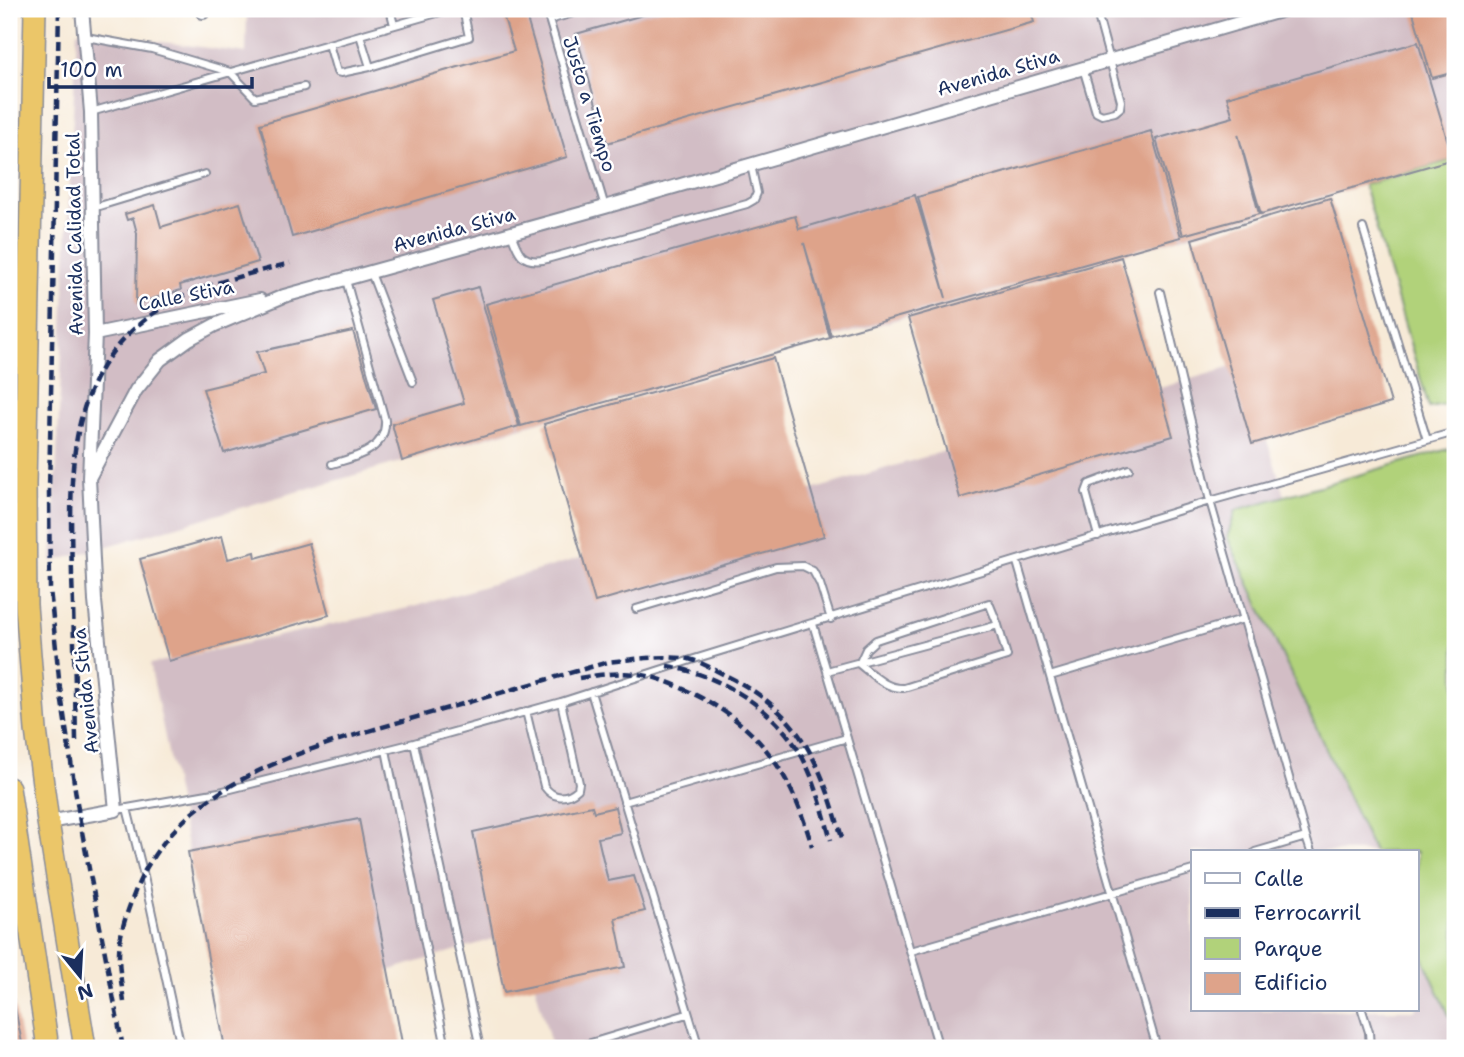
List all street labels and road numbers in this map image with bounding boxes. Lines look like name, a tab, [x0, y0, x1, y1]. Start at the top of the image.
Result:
street label: Justo a Tiempo	[557, 33, 622, 175]
street label: Avenida Stiva	[934, 43, 1062, 102]
street label: Avenida Calidad Total	[60, 132, 89, 336]
street label: Avenida Stiva	[390, 201, 518, 258]
street label: Calle Stiva	[136, 274, 236, 317]
street label: Avenida Stiva	[66, 627, 105, 755]

